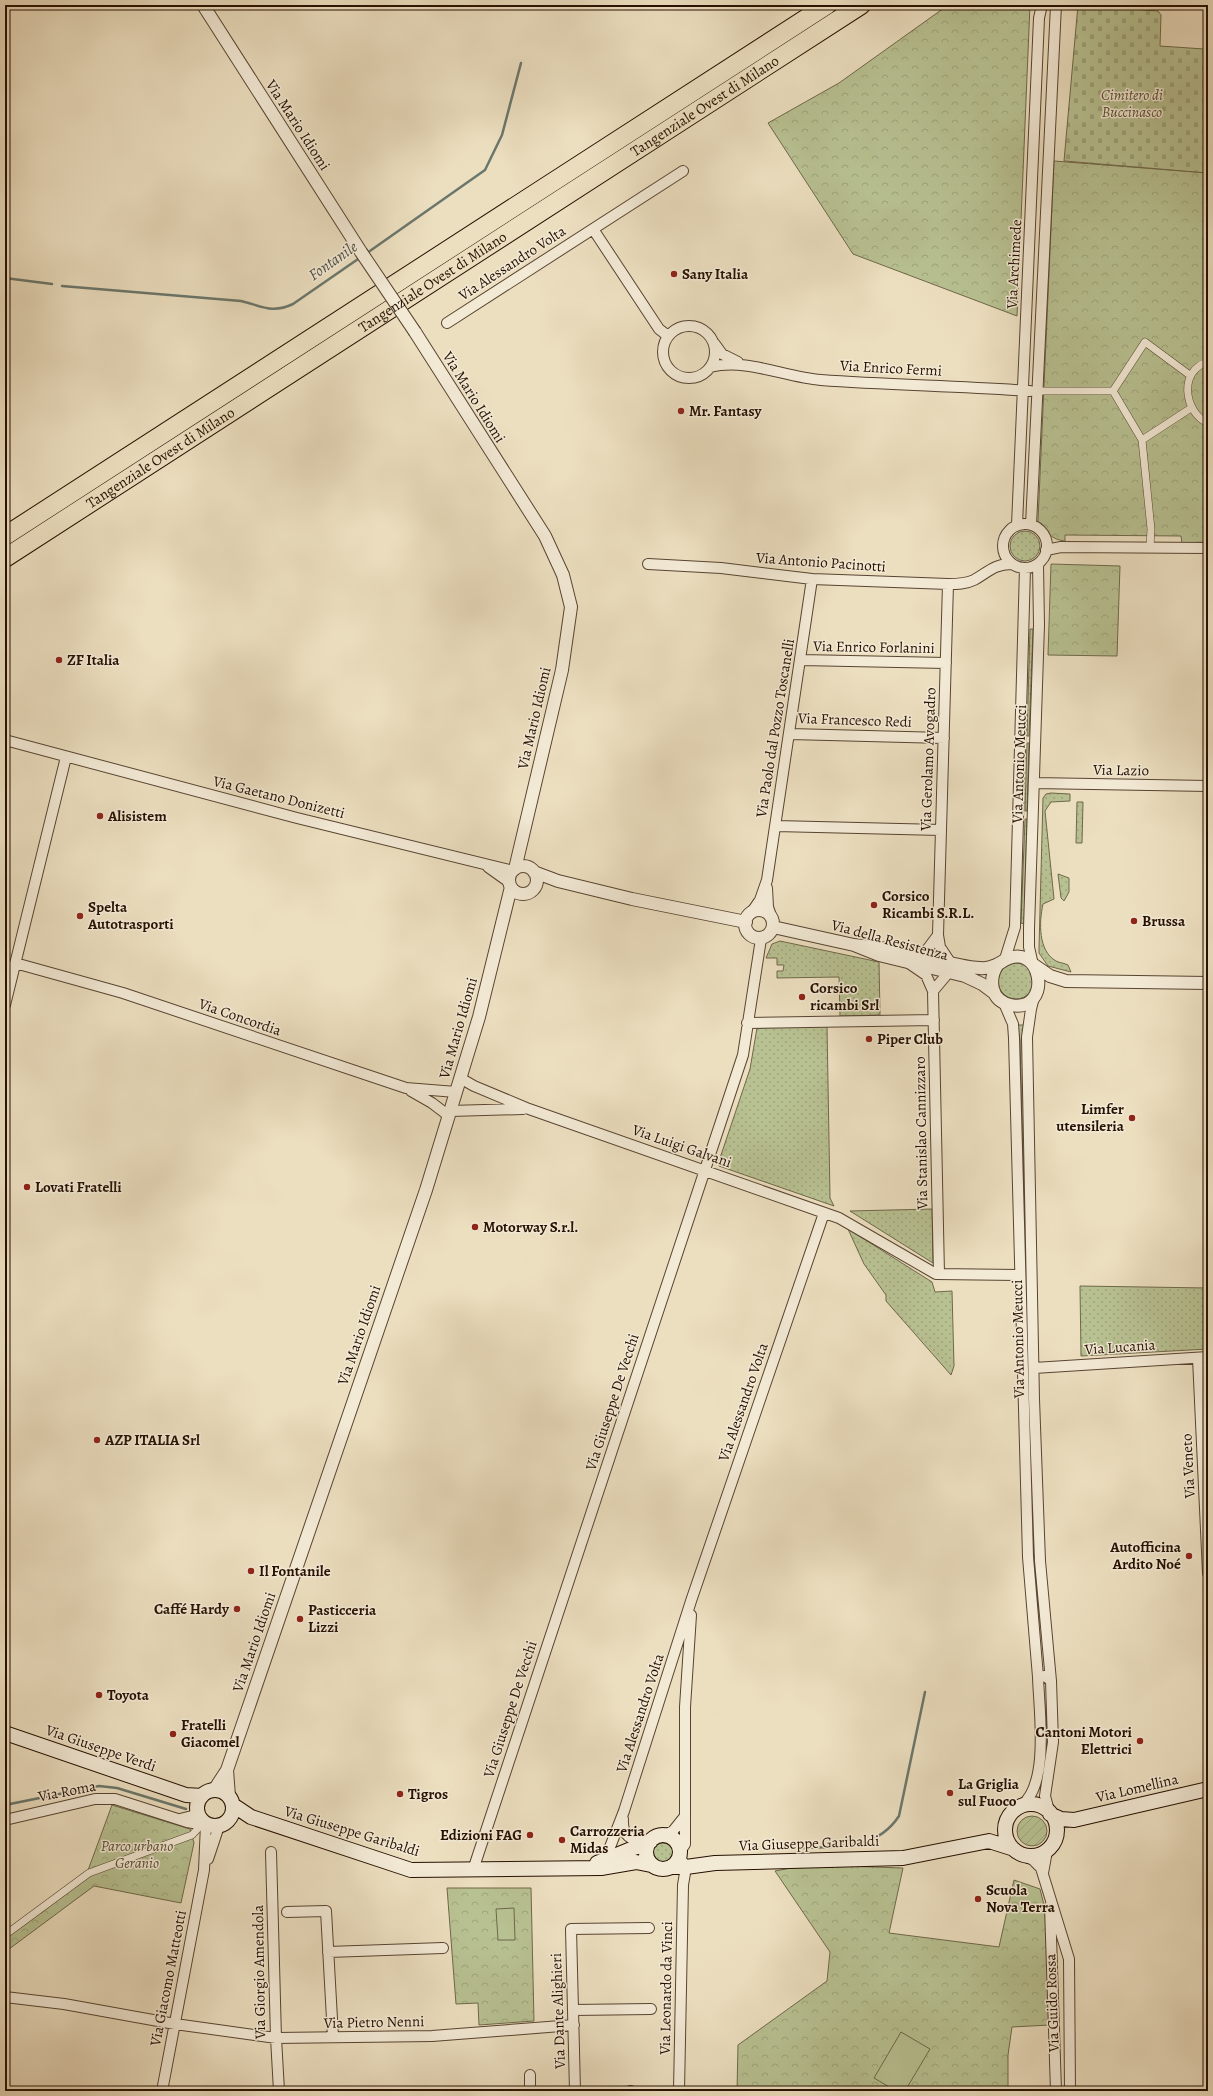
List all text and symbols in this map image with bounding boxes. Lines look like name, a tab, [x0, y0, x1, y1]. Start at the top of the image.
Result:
street label: Tangenziale Ovest di Milano	[627, 51, 783, 161]
street label: Via Mario Idiomi	[261, 75, 335, 174]
park label: Cimitero di Buccinasco	[1101, 85, 1163, 122]
street label: Via Archimede	[1002, 219, 1026, 310]
street label: Via Alessandro Volta	[454, 221, 569, 306]
street label: Tangenziale Ovest di Milano	[355, 227, 511, 337]
water label: Fontanile	[304, 236, 362, 286]
place label: Sany Italia	[682, 264, 749, 284]
marker: Sany Italia	[669, 269, 679, 279]
street label: Via Mario Idiomi	[437, 347, 510, 447]
street label: Via Enrico Fermi	[838, 355, 943, 381]
place label: Mr. Fantasy	[689, 401, 762, 421]
street label: Tangenziale Ovest di Milano	[82, 402, 238, 513]
marker: Mr. Fantasy	[676, 406, 686, 416]
street label: Via Antonio Pacinotti	[754, 547, 887, 577]
street label: Via Enrico Forlanini	[812, 636, 935, 658]
street label: Via Paolo dal Pozzo Toscanelli	[751, 637, 799, 820]
place label: ZF Italia	[67, 650, 120, 670]
marker: ZF Italia	[54, 655, 64, 665]
street label: Via Mario Idiomi	[512, 665, 555, 772]
street label: Via Gerolamo Avogadro	[915, 687, 940, 832]
street label: Via Antonio Meucci	[1007, 704, 1031, 825]
street label: Via Francesco Redi	[797, 708, 912, 732]
street label: Via Lazio	[1092, 759, 1149, 780]
street label: Via Gaetano Donizetti	[210, 771, 347, 823]
place label: Alisistem	[107, 806, 167, 826]
marker: Alisistem	[95, 811, 105, 821]
place label: Corsico Ricambi S.R.L.	[882, 886, 974, 923]
place label: Spelta Autotrasporti	[87, 897, 174, 934]
marker: Corsico Ricambi S.R.L.	[869, 900, 879, 910]
marker: Spelta Autotrasporti	[75, 911, 85, 921]
place label: Brussa	[1142, 911, 1186, 931]
street label: Via della Resistenza	[828, 915, 951, 965]
marker: Brussa	[1129, 916, 1139, 926]
street label: Via Mario Idiomi	[434, 975, 482, 1082]
place label: Corsico ricambi Srl	[810, 978, 879, 1015]
marker: Corsico ricambi Srl	[797, 992, 807, 1002]
street label: Via Concordia	[195, 993, 284, 1040]
place label: Piper Club	[877, 1029, 943, 1049]
marker: Piper Club	[864, 1034, 874, 1044]
street label: Via Stanislao Cannizzaro	[910, 1056, 932, 1211]
place label: Limfer utensileria	[1056, 1099, 1125, 1136]
marker: Limfer utensileria	[1127, 1113, 1137, 1123]
street label: Via Luigi Galvani	[629, 1119, 734, 1172]
place label: Lovati Fratelli	[35, 1177, 122, 1197]
marker: Lovati Fratelli	[22, 1182, 32, 1192]
place label: Motorway S.r.l.	[483, 1217, 578, 1237]
marker: Motorway S.r.l.	[470, 1222, 480, 1232]
street label: Via Antonio Meucci	[1007, 1279, 1029, 1400]
street label: Via Mario Idiomi	[332, 1282, 385, 1389]
street label: Via Giuseppe De Vecchi	[580, 1331, 644, 1474]
street label: Via Lucania	[1083, 1335, 1156, 1360]
street label: Via Alessandro Volta	[713, 1340, 773, 1465]
place label: AZP ITALIA Srl	[104, 1430, 200, 1450]
street label: Via Veneto	[1176, 1433, 1200, 1500]
marker: AZP ITALIA Srl	[92, 1435, 102, 1445]
place label: Autofficina Ardito Noé	[1109, 1537, 1182, 1574]
marker: Autofficina Ardito Noé	[1184, 1551, 1194, 1561]
place label: Il Fontanile	[259, 1561, 331, 1581]
marker: Il Fontanile	[246, 1566, 256, 1576]
street label: Via Mario Idiomi	[227, 1589, 280, 1696]
place label: Caffé Hardy	[154, 1599, 230, 1619]
place label: Pasticceria Lizzi	[308, 1600, 377, 1637]
marker: Caffé Hardy	[232, 1604, 242, 1614]
marker: Pasticceria Lizzi	[295, 1614, 305, 1624]
street label: Via Giuseppe De Vecchi	[478, 1638, 542, 1781]
street label: Via Alessandro Volta	[611, 1651, 669, 1776]
place label: Toyota	[107, 1685, 150, 1705]
marker: Toyota	[94, 1690, 104, 1700]
place label: Fratelli Giacomel	[181, 1715, 240, 1752]
street label: Via Giuseppe Verdi	[42, 1719, 159, 1776]
place label: Cantoni Motori Elettrici	[1036, 1722, 1133, 1759]
marker: Fratelli Giacomel	[168, 1729, 178, 1739]
marker: Cantoni Motori Elettrici	[1135, 1736, 1145, 1746]
street label: Via Lomellina	[1093, 1769, 1180, 1807]
place label: La Griglia sul Fuoco	[958, 1774, 1020, 1811]
street label: Via Roma	[35, 1776, 98, 1807]
place label: Tigros	[408, 1784, 448, 1804]
marker: La Griglia sul Fuoco	[945, 1788, 955, 1798]
marker: Tigros	[395, 1789, 405, 1799]
street label: Via Giuseppe Garibaldi	[281, 1801, 422, 1861]
place label: Carrozzeria Midas	[570, 1821, 646, 1858]
place label: Edizioni FAG	[440, 1825, 522, 1845]
marker: Edizioni FAG	[525, 1830, 535, 1840]
street label: Via Giuseppe Garibaldi	[737, 1831, 880, 1855]
marker: Carrozzeria Midas	[557, 1835, 567, 1845]
park label: Parco urbano Geranio	[101, 1836, 173, 1873]
place label: Scuola Nova Terra	[986, 1880, 1056, 1917]
marker: Scuola Nova Terra	[973, 1894, 983, 1904]
street label: Via Giorgio Amendola	[248, 1905, 270, 2040]
street label: Via Giacomo Matteotti	[145, 1908, 191, 2049]
street label: Via Leonardo da Vinci	[655, 1921, 677, 2056]
street label: Via Dante Alighieri	[546, 1953, 570, 2070]
street label: Via Guido Rossa	[1040, 1953, 1064, 2054]
street label: Via Pietro Nenni	[322, 2011, 425, 2033]

